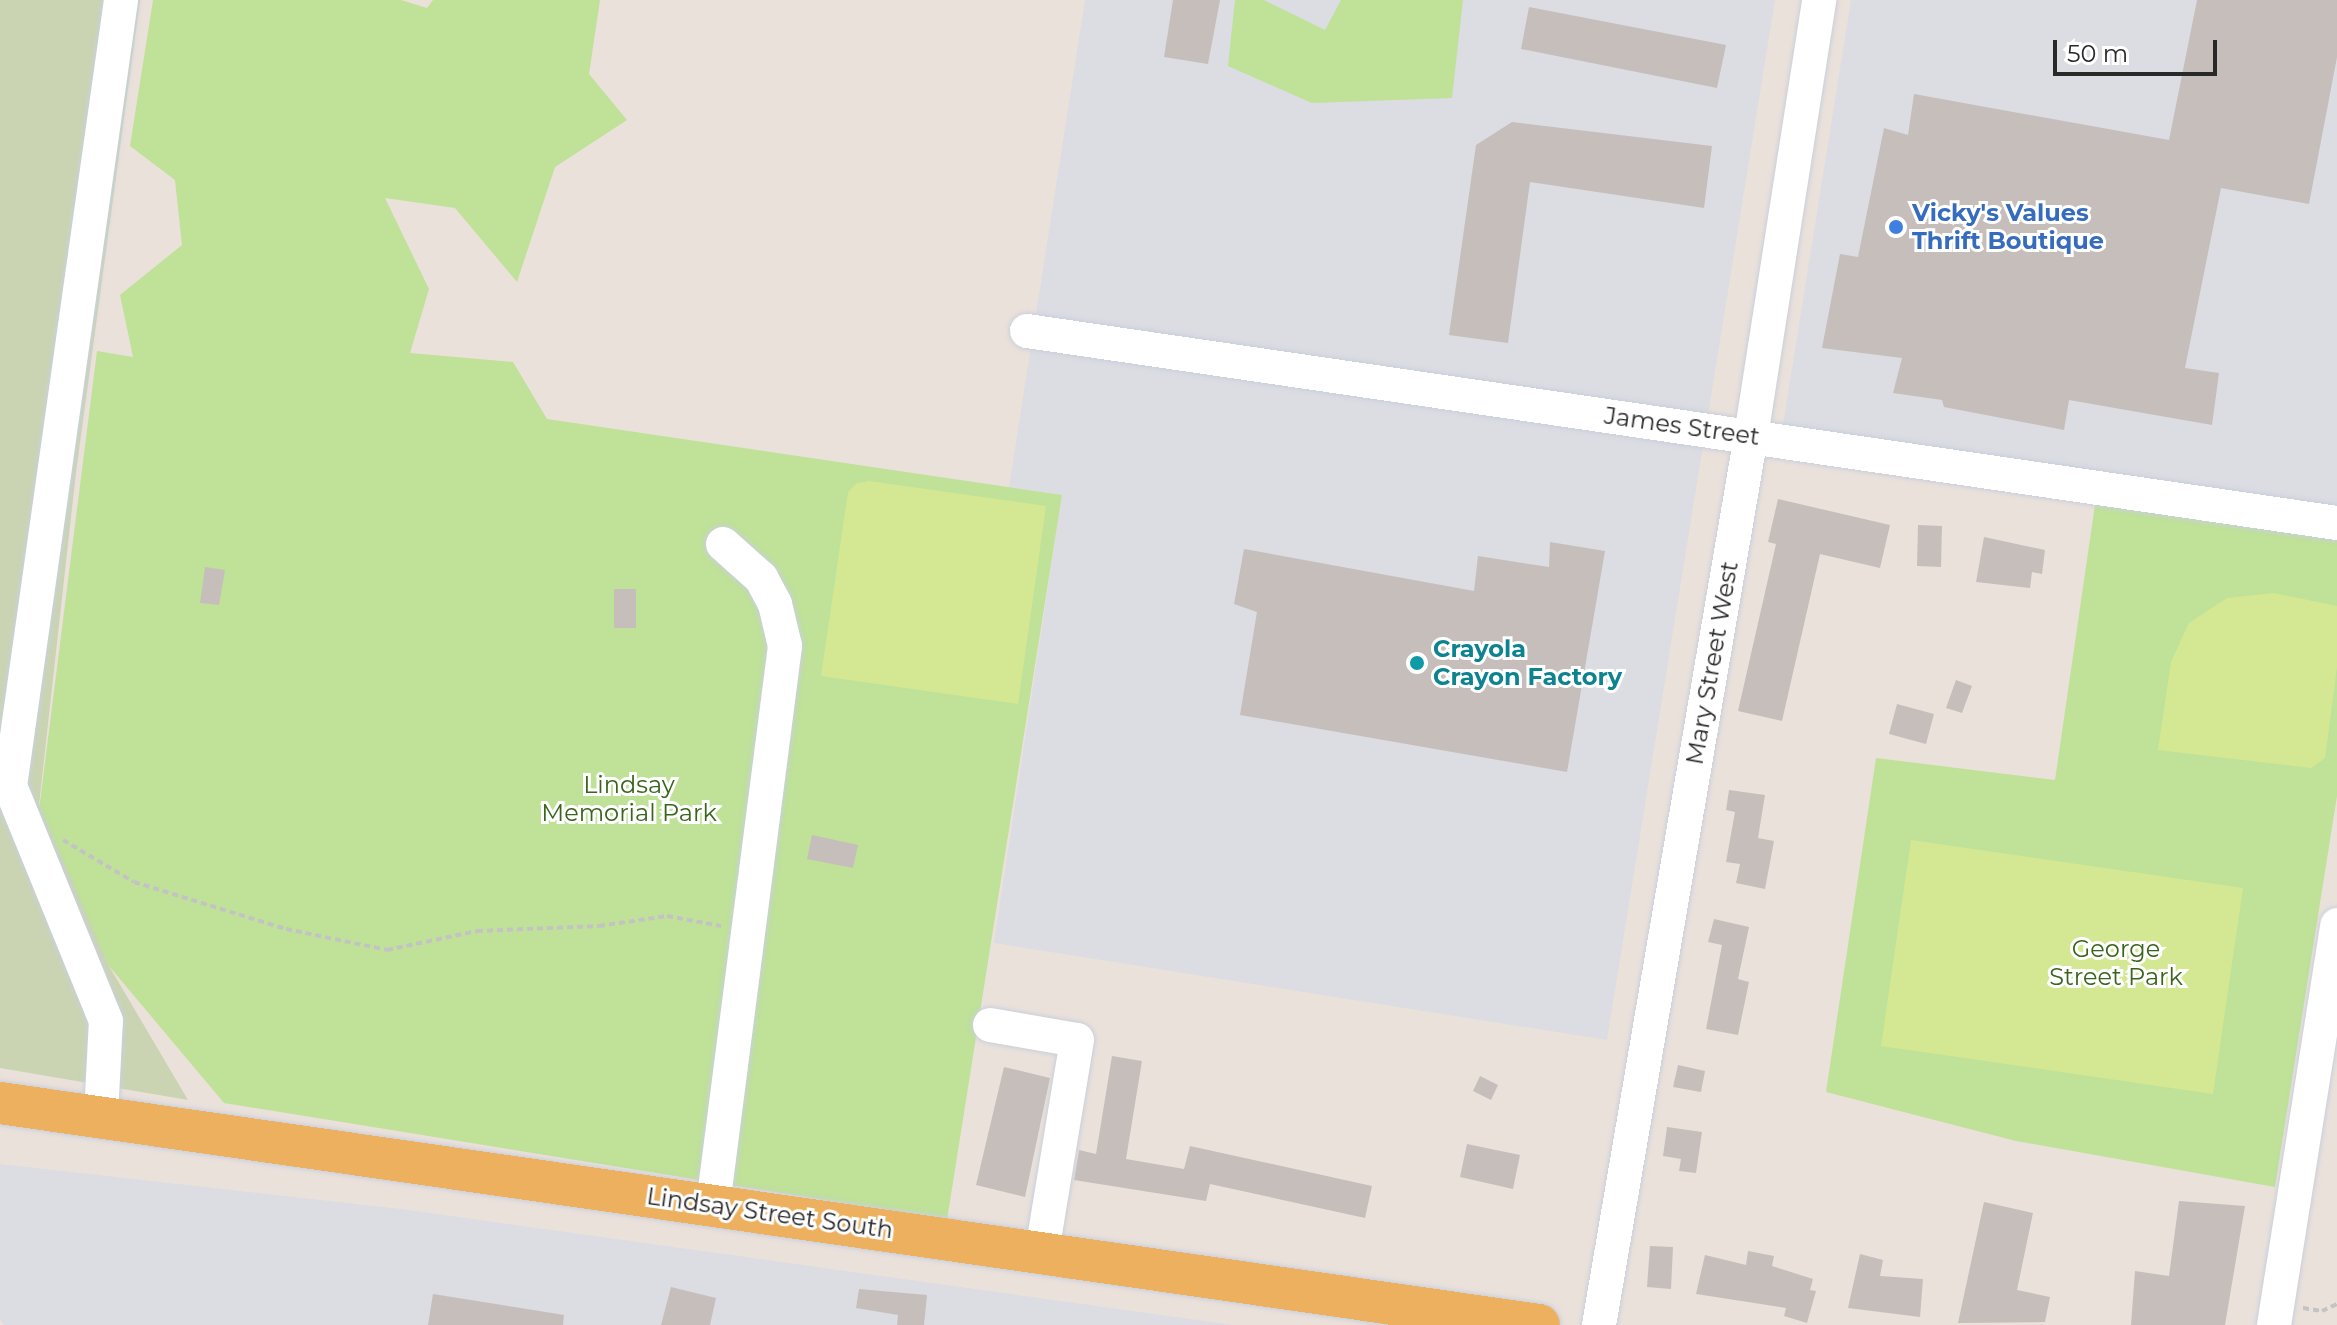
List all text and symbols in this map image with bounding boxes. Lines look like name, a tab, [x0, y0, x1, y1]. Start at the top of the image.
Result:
scale bar	[2057, 24, 2221, 74]
text: 50 m	[2067, 39, 2128, 68]
place label: Vicky's Values Thrift Boutique	[1912, 199, 2104, 255]
marker: Vicky's Values Thrift Boutique	[1887, 218, 1905, 236]
street label: James Street	[1602, 401, 1762, 451]
street label: Mary Street West	[1680, 559, 1744, 767]
place label: Crayola Crayon Factory	[1433, 635, 1622, 691]
marker: Crayola Crayon Factory	[1408, 654, 1426, 672]
park label: Lindsay Memorial Park	[541, 771, 717, 827]
park label: George Street Park	[2049, 935, 2183, 991]
street label: Lindsay Street South	[645, 1181, 895, 1245]

